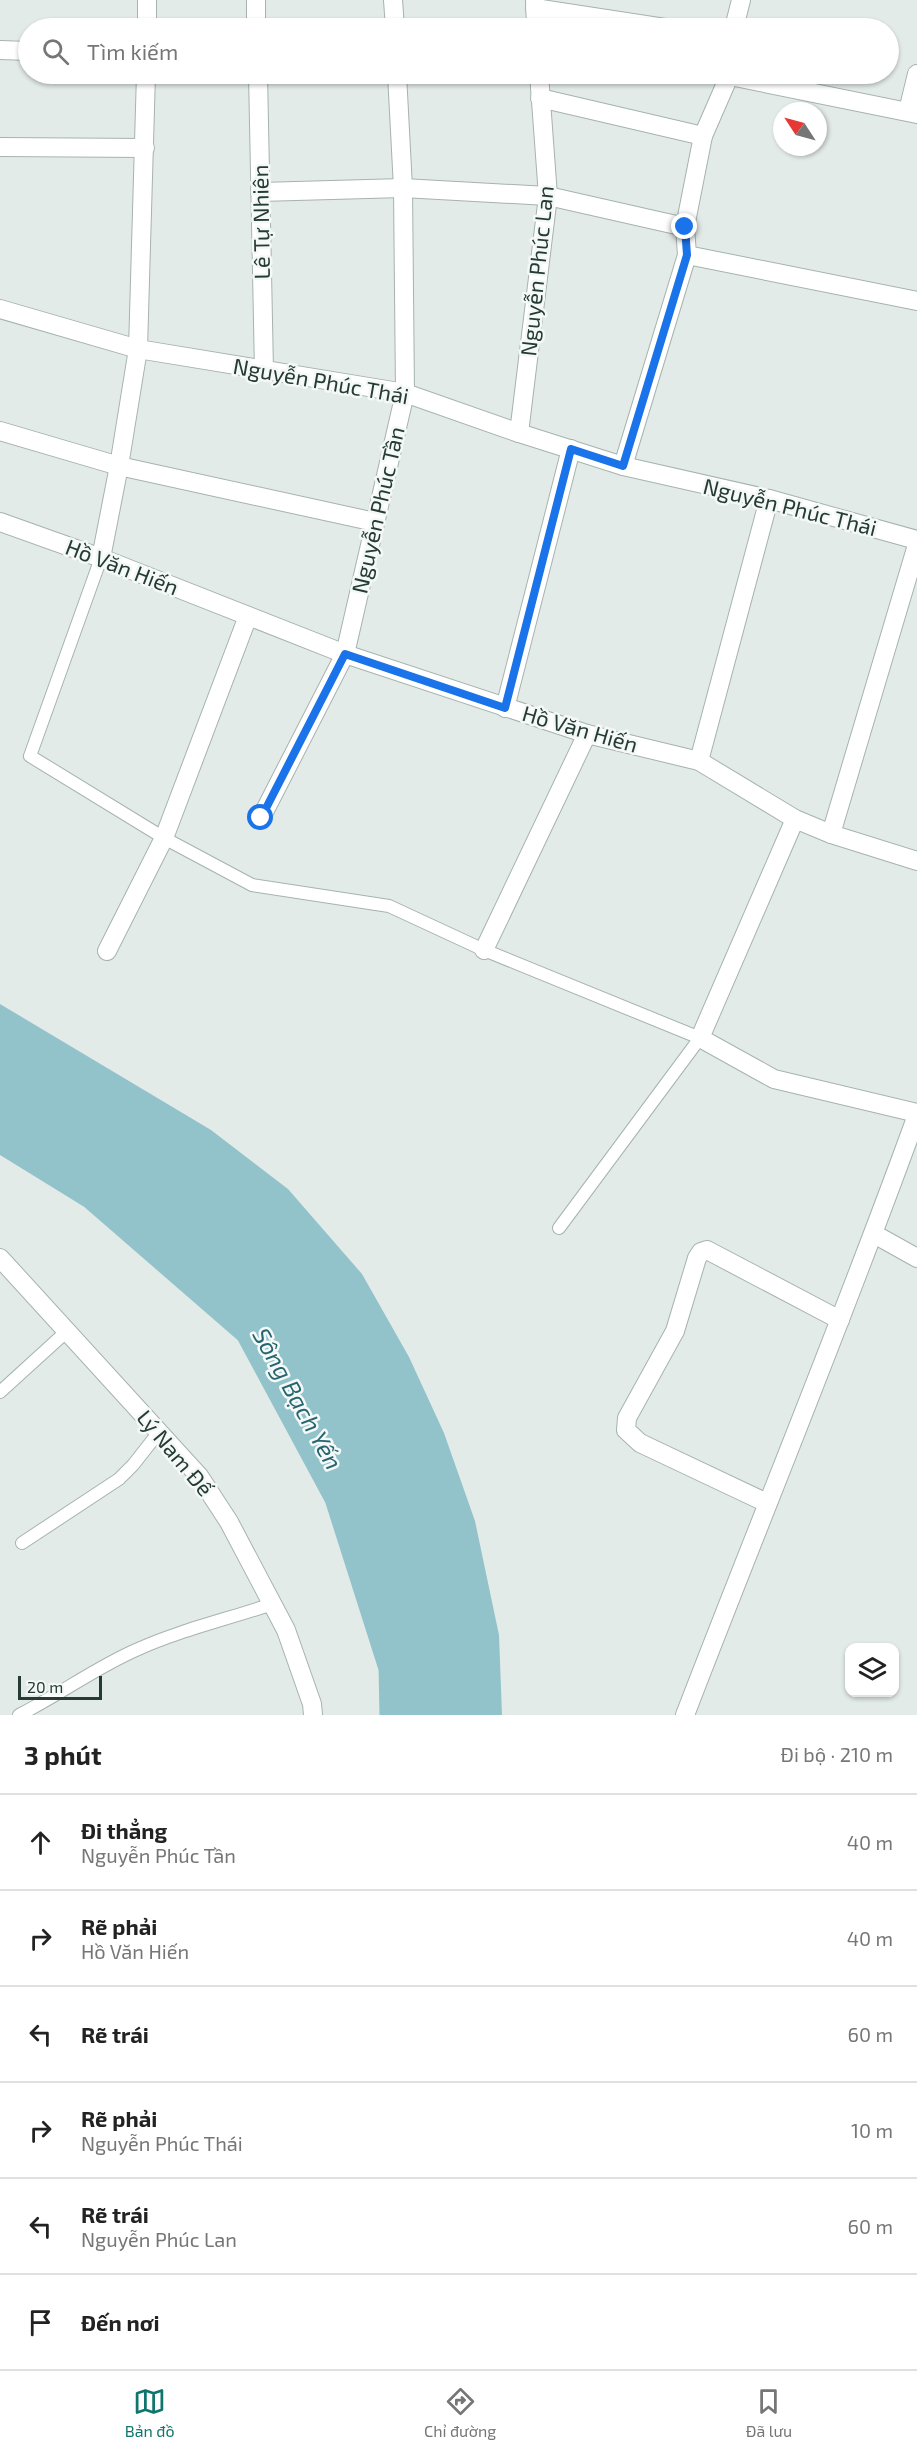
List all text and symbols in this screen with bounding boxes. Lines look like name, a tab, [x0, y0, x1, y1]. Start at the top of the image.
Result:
search box	[18, 18, 899, 84]
icon: search	[39, 35, 72, 68]
text: Tìm kiếm	[87, 38, 178, 64]
north arrow	[773, 102, 827, 156]
street label: Lê Tự Nhiên	[246, 164, 274, 280]
street label: Nguyễn Phúc Lan	[514, 184, 558, 358]
route end	[671, 213, 697, 239]
street label: Nguyễn Phúc Thái	[231, 352, 411, 408]
street label: Nguyễn Phúc Tần	[345, 424, 409, 596]
street label: Nguyễn Phúc Thái	[701, 472, 880, 540]
street label: Hồ Văn Hiến	[62, 533, 183, 600]
street label: Hồ Văn Hiến	[520, 699, 641, 757]
route start	[247, 804, 273, 830]
water label: Sông Bạch Yến	[247, 1322, 349, 1474]
street label: Lý Nam Đế	[132, 1404, 219, 1501]
map controls	[845, 1643, 899, 1697]
button: layers	[845, 1643, 899, 1697]
scale bar	[18, 1673, 102, 1700]
text: 20 m	[27, 1677, 63, 1696]
text: 3 phút	[24, 1739, 102, 1770]
text: Đi bộ · 210 m	[781, 1742, 893, 1766]
text: Đi thẳng	[81, 1817, 167, 1843]
icon: ahead	[24, 1826, 57, 1859]
text: 40 m	[847, 1830, 893, 1854]
text: Nguyễn Phúc Tần	[81, 1843, 236, 1867]
text: Rẽ phải	[81, 1913, 157, 1939]
icon: right	[24, 1922, 57, 1955]
text: 40 m	[847, 1926, 893, 1950]
text: Hồ Văn Hiến	[81, 1939, 189, 1963]
icon: left	[24, 2018, 57, 2051]
text: Rẽ trái	[81, 2021, 149, 2047]
text: 60 m	[848, 2022, 893, 2046]
text: Rẽ phải	[81, 2105, 157, 2131]
icon: right	[24, 2114, 57, 2147]
text: 10 m	[851, 2118, 893, 2142]
text: Nguyễn Phúc Thái	[81, 2131, 243, 2155]
text: Rẽ trái	[81, 2201, 149, 2227]
icon: left	[24, 2210, 57, 2243]
text: 60 m	[848, 2214, 893, 2238]
text: Nguyễn Phúc Lan	[81, 2227, 237, 2251]
icon: arrive	[24, 2306, 57, 2339]
text: Đến nơi	[81, 2309, 159, 2335]
tab: Bản đồ	[125, 2385, 175, 2440]
tab: Chỉ đường	[424, 2385, 496, 2440]
tab: Đã lưu	[746, 2385, 792, 2440]

